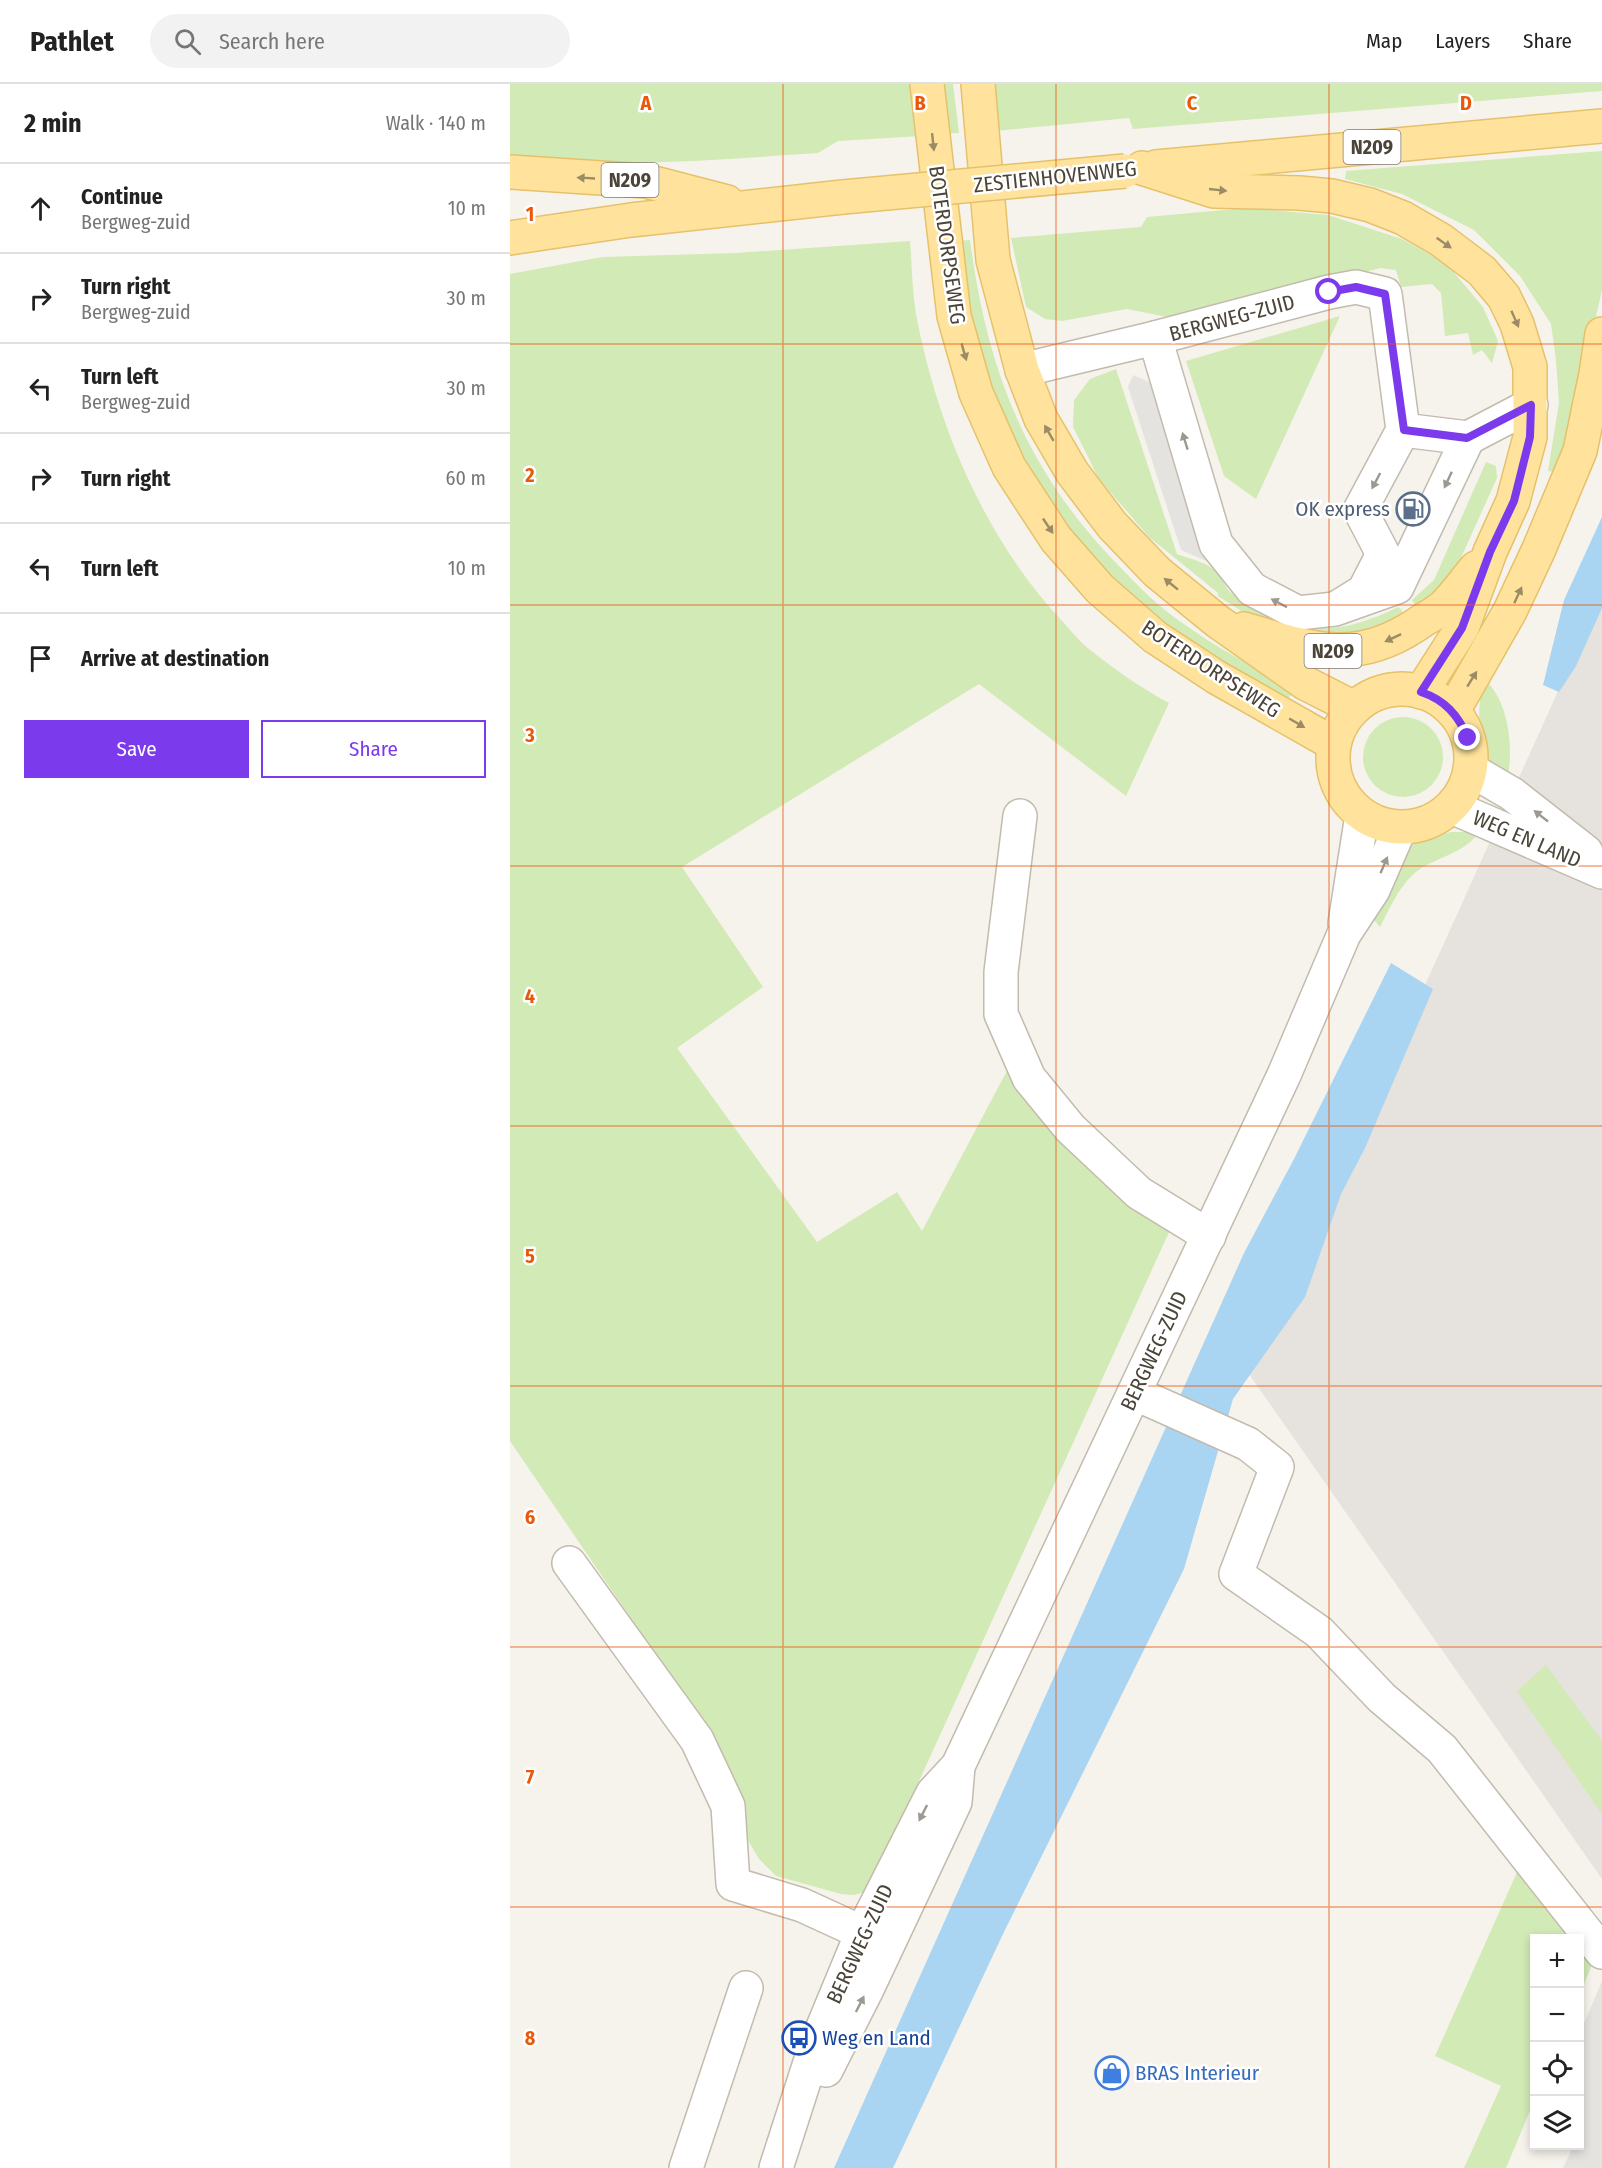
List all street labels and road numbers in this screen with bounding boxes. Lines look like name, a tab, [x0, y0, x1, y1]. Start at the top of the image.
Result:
road number: N209	[1344, 130, 1400, 164]
street label: ZESTIENHOVENWEG	[972, 156, 1138, 198]
road number: N209	[602, 163, 658, 197]
street label: BOTERDORPSEWEG	[923, 164, 971, 326]
street label: BERGWEG-ZUID	[1166, 289, 1298, 347]
street label: BOTERDORPSEWEG	[1137, 615, 1285, 723]
road number: N209	[1304, 634, 1362, 668]
street label: WEG EN LAND	[1469, 805, 1585, 873]
street label: BERGWEG-ZUID	[1115, 1287, 1193, 1415]
street label: BERGWEG-ZUID	[821, 1880, 899, 2008]

